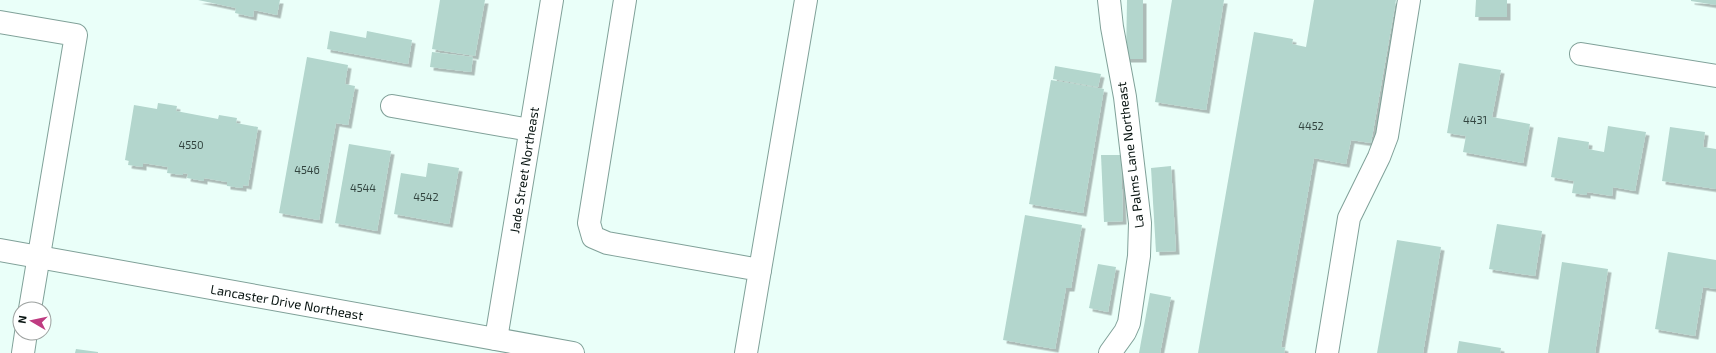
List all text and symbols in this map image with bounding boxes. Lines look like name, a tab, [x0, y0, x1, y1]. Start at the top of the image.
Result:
street label: La Palms Lane Northeast	[1113, 81, 1147, 229]
street label: Jade Street Northeast	[506, 106, 542, 234]
house number: 4431	[1463, 113, 1487, 126]
house number: 4452	[1298, 119, 1324, 132]
house number: 4550	[178, 138, 204, 151]
house number: 4546	[294, 163, 320, 176]
house number: 4544	[350, 181, 376, 194]
house number: 4542	[413, 190, 439, 203]
street label: Lancaster Drive Northeast	[209, 281, 365, 323]
north arrow	[12, 301, 52, 341]
text: N	[15, 314, 29, 324]

